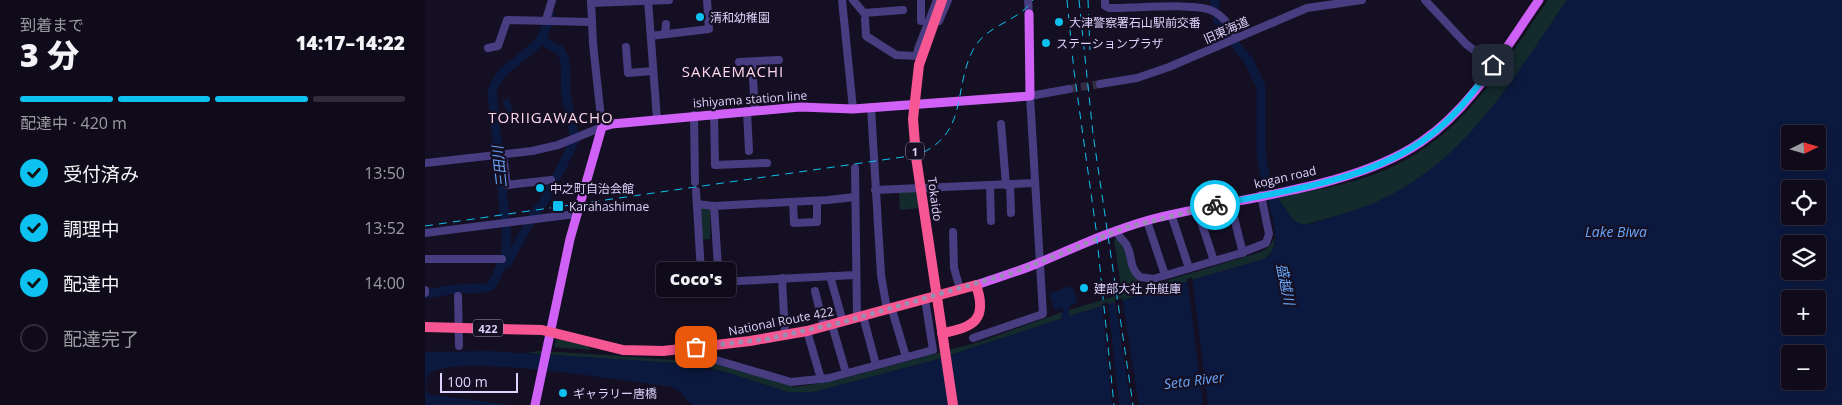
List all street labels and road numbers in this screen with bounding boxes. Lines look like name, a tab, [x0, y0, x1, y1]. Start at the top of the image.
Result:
street label: 旧東海道	[1201, 12, 1251, 48]
street label: ishiyama station line	[692, 87, 808, 111]
road number: 1	[906, 142, 924, 160]
street label: kogan road	[1252, 162, 1318, 192]
street label: Tokaido	[923, 176, 947, 222]
street label: National Route 422	[727, 302, 835, 340]
road number: 422	[473, 319, 503, 336]

